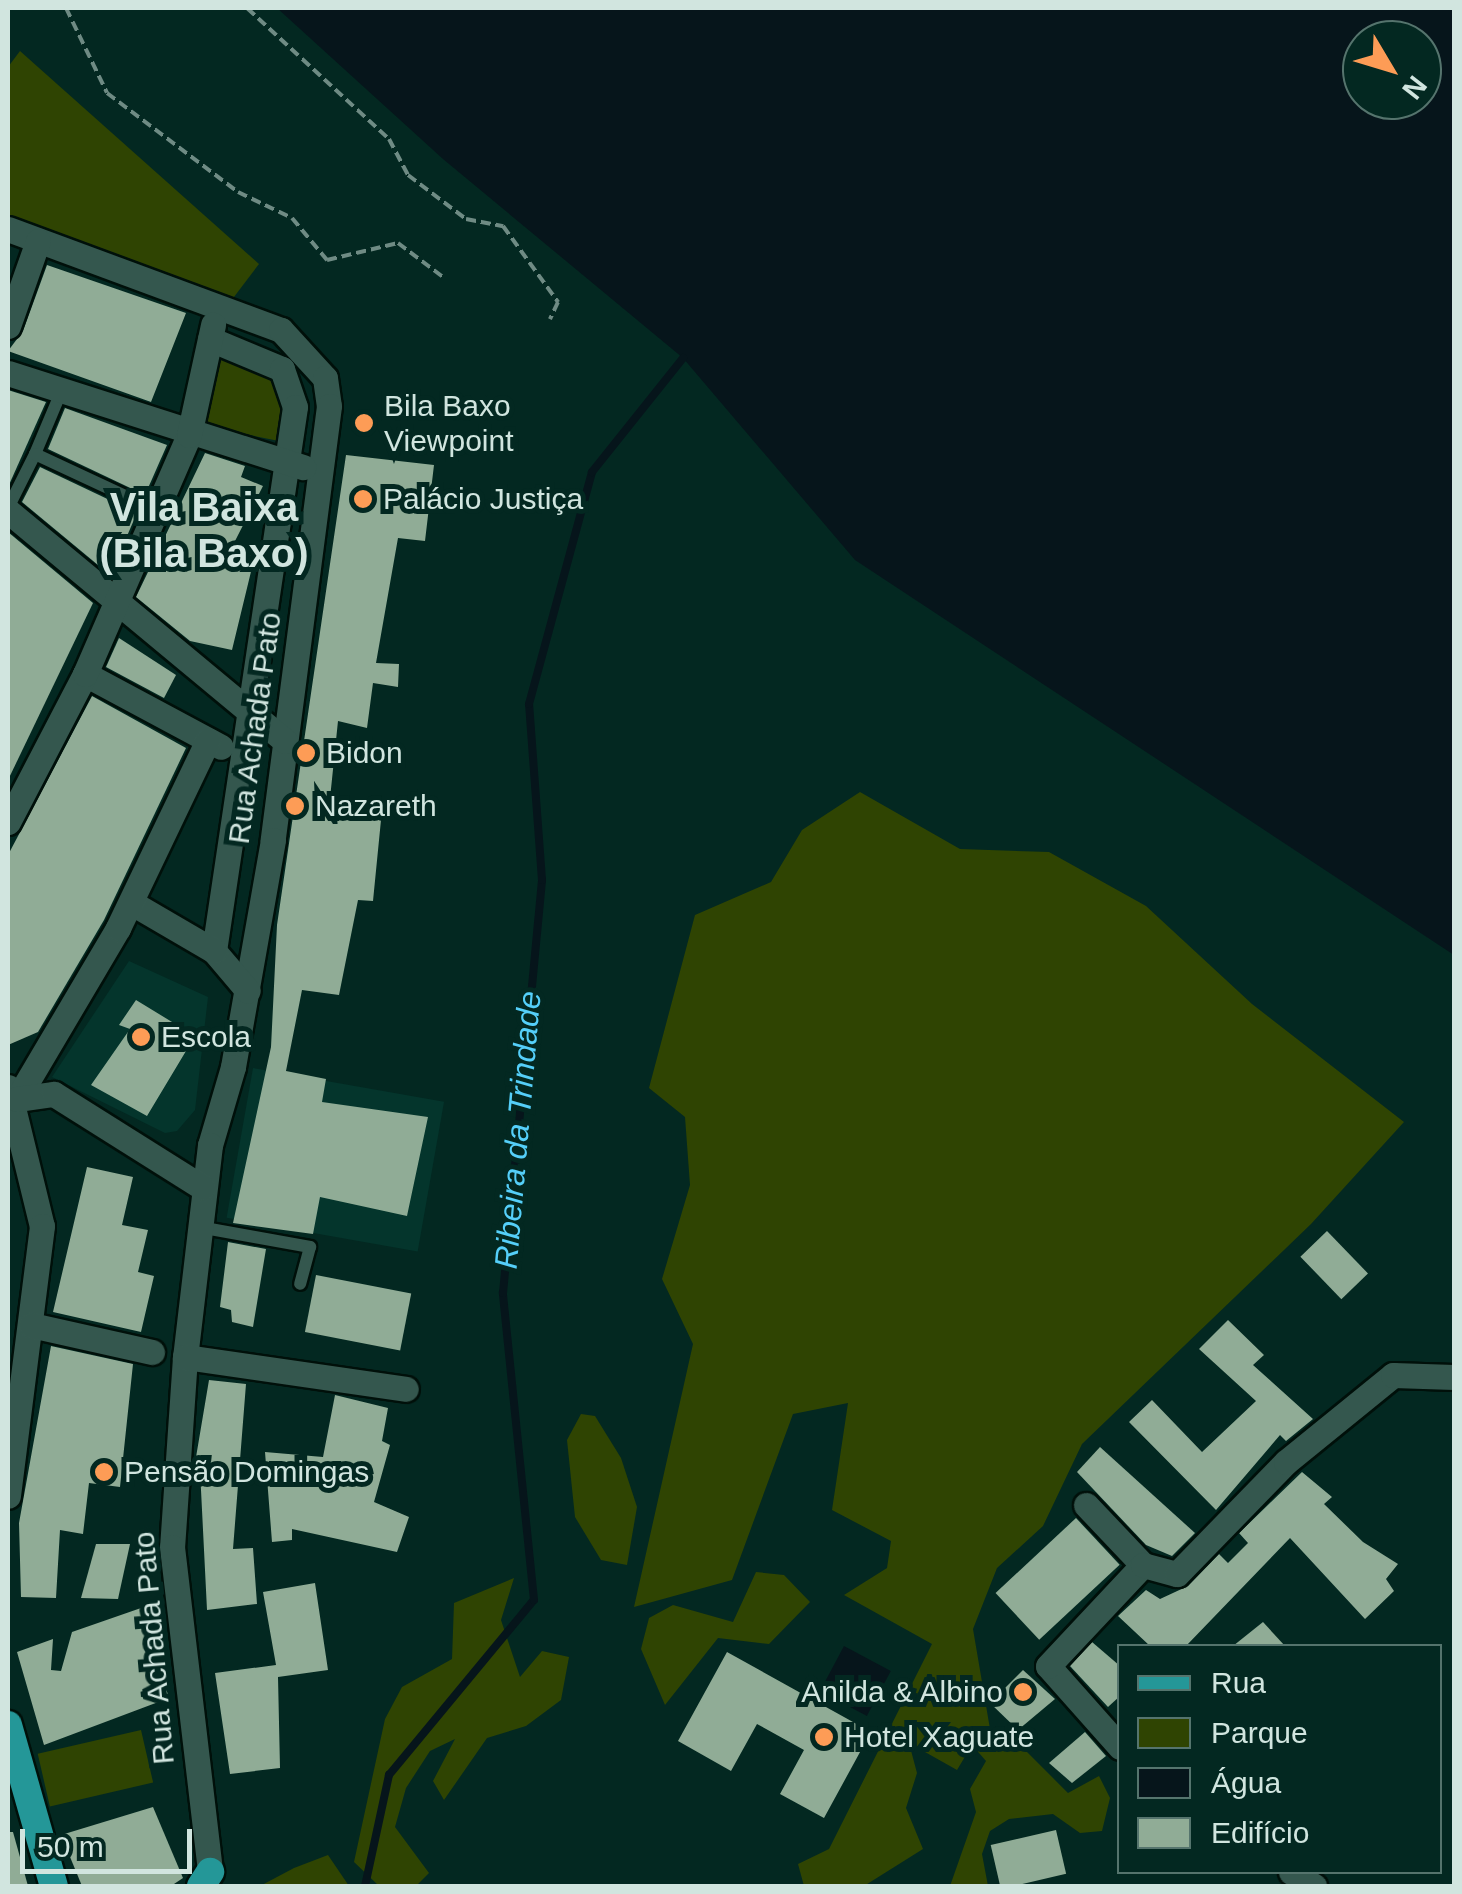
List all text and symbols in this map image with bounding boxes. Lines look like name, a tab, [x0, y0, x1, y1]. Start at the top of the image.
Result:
north arrow	[1342, 20, 1442, 120]
text: N	[1396, 70, 1433, 105]
place label: Bila Baxo Viewpoint	[384, 388, 514, 458]
marker: Bila Baxo Viewpoint	[353, 412, 375, 434]
place label: Palácio Justiça	[383, 481, 583, 517]
district label: Vila Baixa (Bila Baxo)	[100, 483, 308, 577]
marker: Palácio Justiça	[352, 488, 374, 510]
street label: Rua Achada Pato	[221, 609, 289, 847]
place label: Bidon	[326, 735, 403, 771]
marker: Bidon	[295, 742, 317, 764]
place label: Nazareth	[315, 788, 437, 824]
marker: Nazareth	[284, 795, 306, 817]
water label: Ribeira da Trindade	[487, 990, 549, 1270]
place label: Escola	[161, 1019, 251, 1055]
marker: Escola	[130, 1026, 152, 1048]
place label: Pensão Domingas	[124, 1454, 369, 1490]
marker: Pensão Domingas	[93, 1461, 115, 1483]
street label: Rua Achada Pato	[126, 1529, 182, 1767]
legend	[1117, 1644, 1442, 1874]
text: Rua	[1211, 1666, 1266, 1699]
place label: Anilda & Albino	[800, 1674, 1003, 1710]
marker: Anilda & Albino	[1012, 1681, 1034, 1703]
text: Parque	[1211, 1716, 1308, 1749]
place label: Hotel Xaguate	[844, 1719, 1034, 1755]
marker: Hotel Xaguate	[813, 1726, 835, 1748]
text: Água	[1211, 1766, 1281, 1799]
scale bar	[25, 1809, 198, 1871]
text: Edifício	[1211, 1816, 1309, 1849]
text: 50 m	[37, 1830, 104, 1863]

